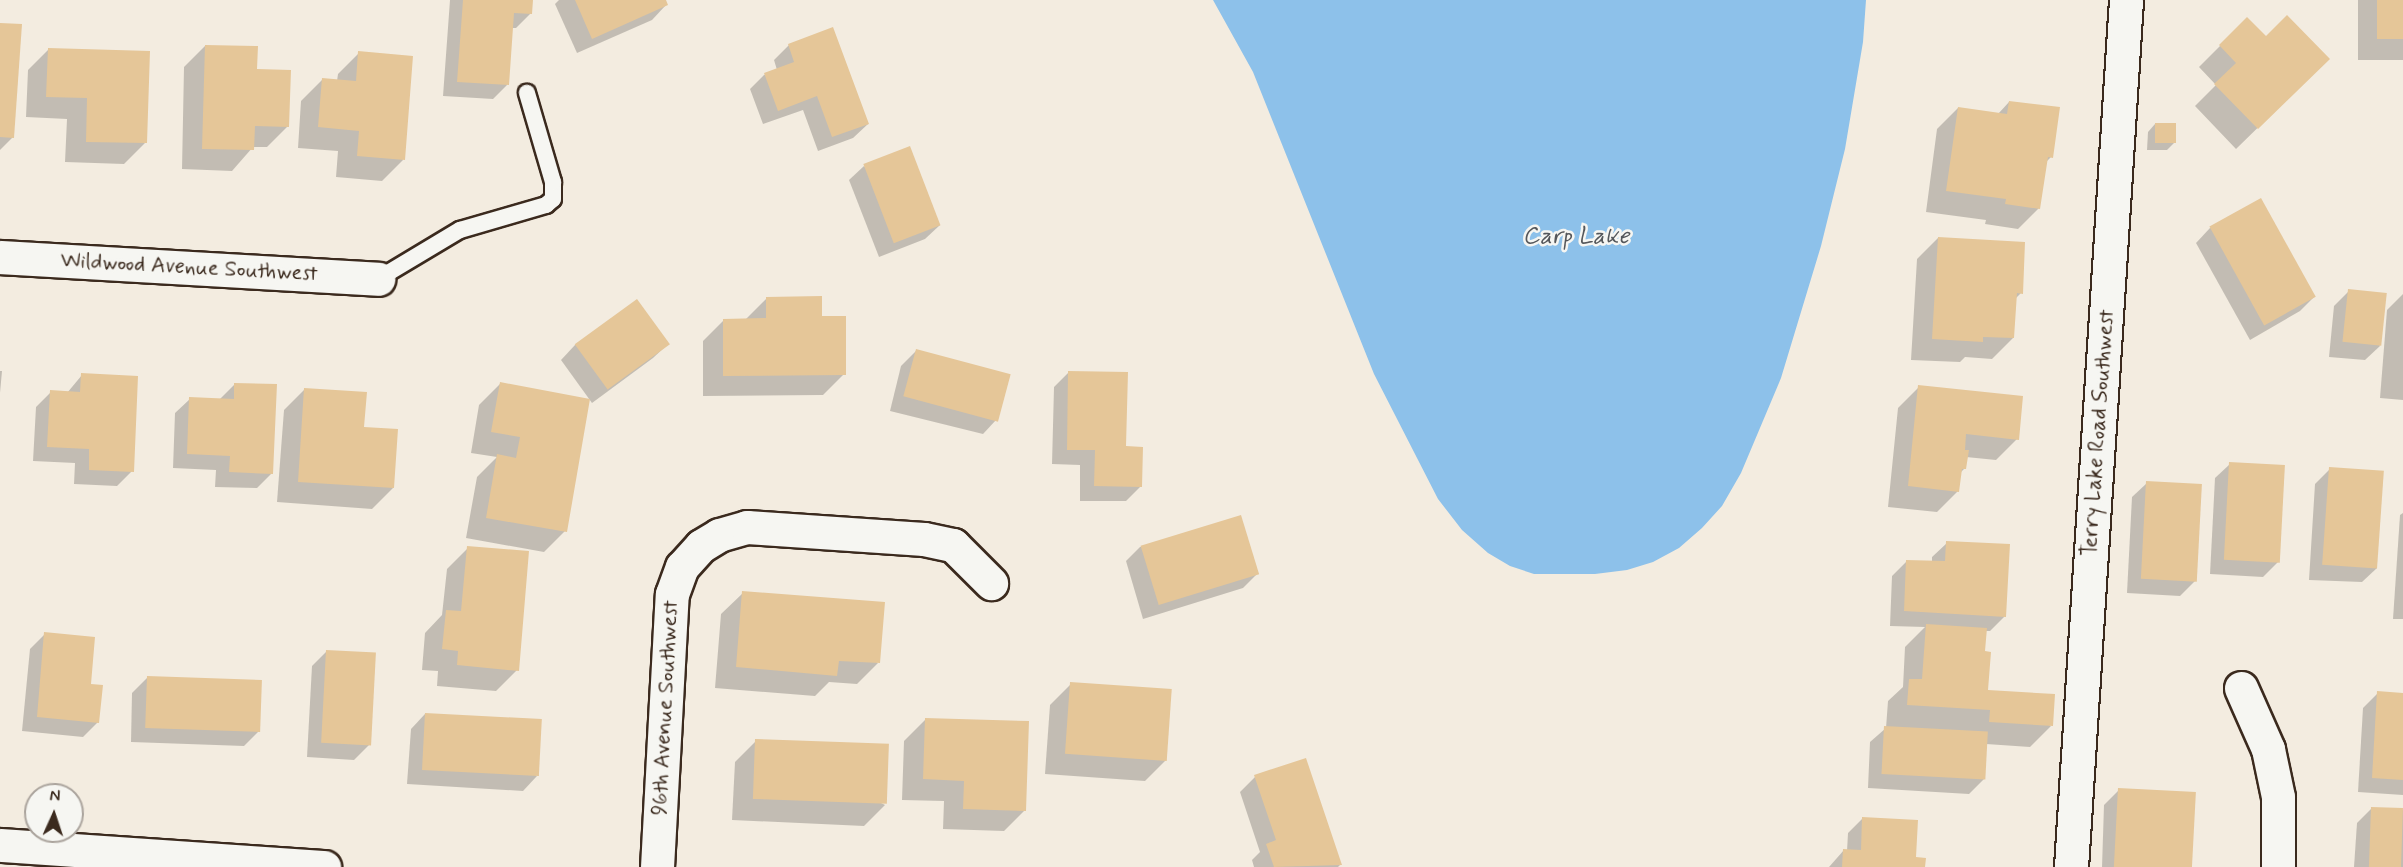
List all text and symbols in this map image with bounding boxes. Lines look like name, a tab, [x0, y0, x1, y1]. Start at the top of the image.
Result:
water label: Carp Lake	[1523, 223, 1629, 251]
street label: Wildwood Avenue Southwest	[61, 248, 317, 288]
street label: Terry Lake Road Southwest	[2077, 309, 2121, 557]
street label: 96th Avenue Southwest	[647, 602, 685, 814]
north arrow	[24, 783, 84, 843]
text: N	[49, 786, 61, 807]

